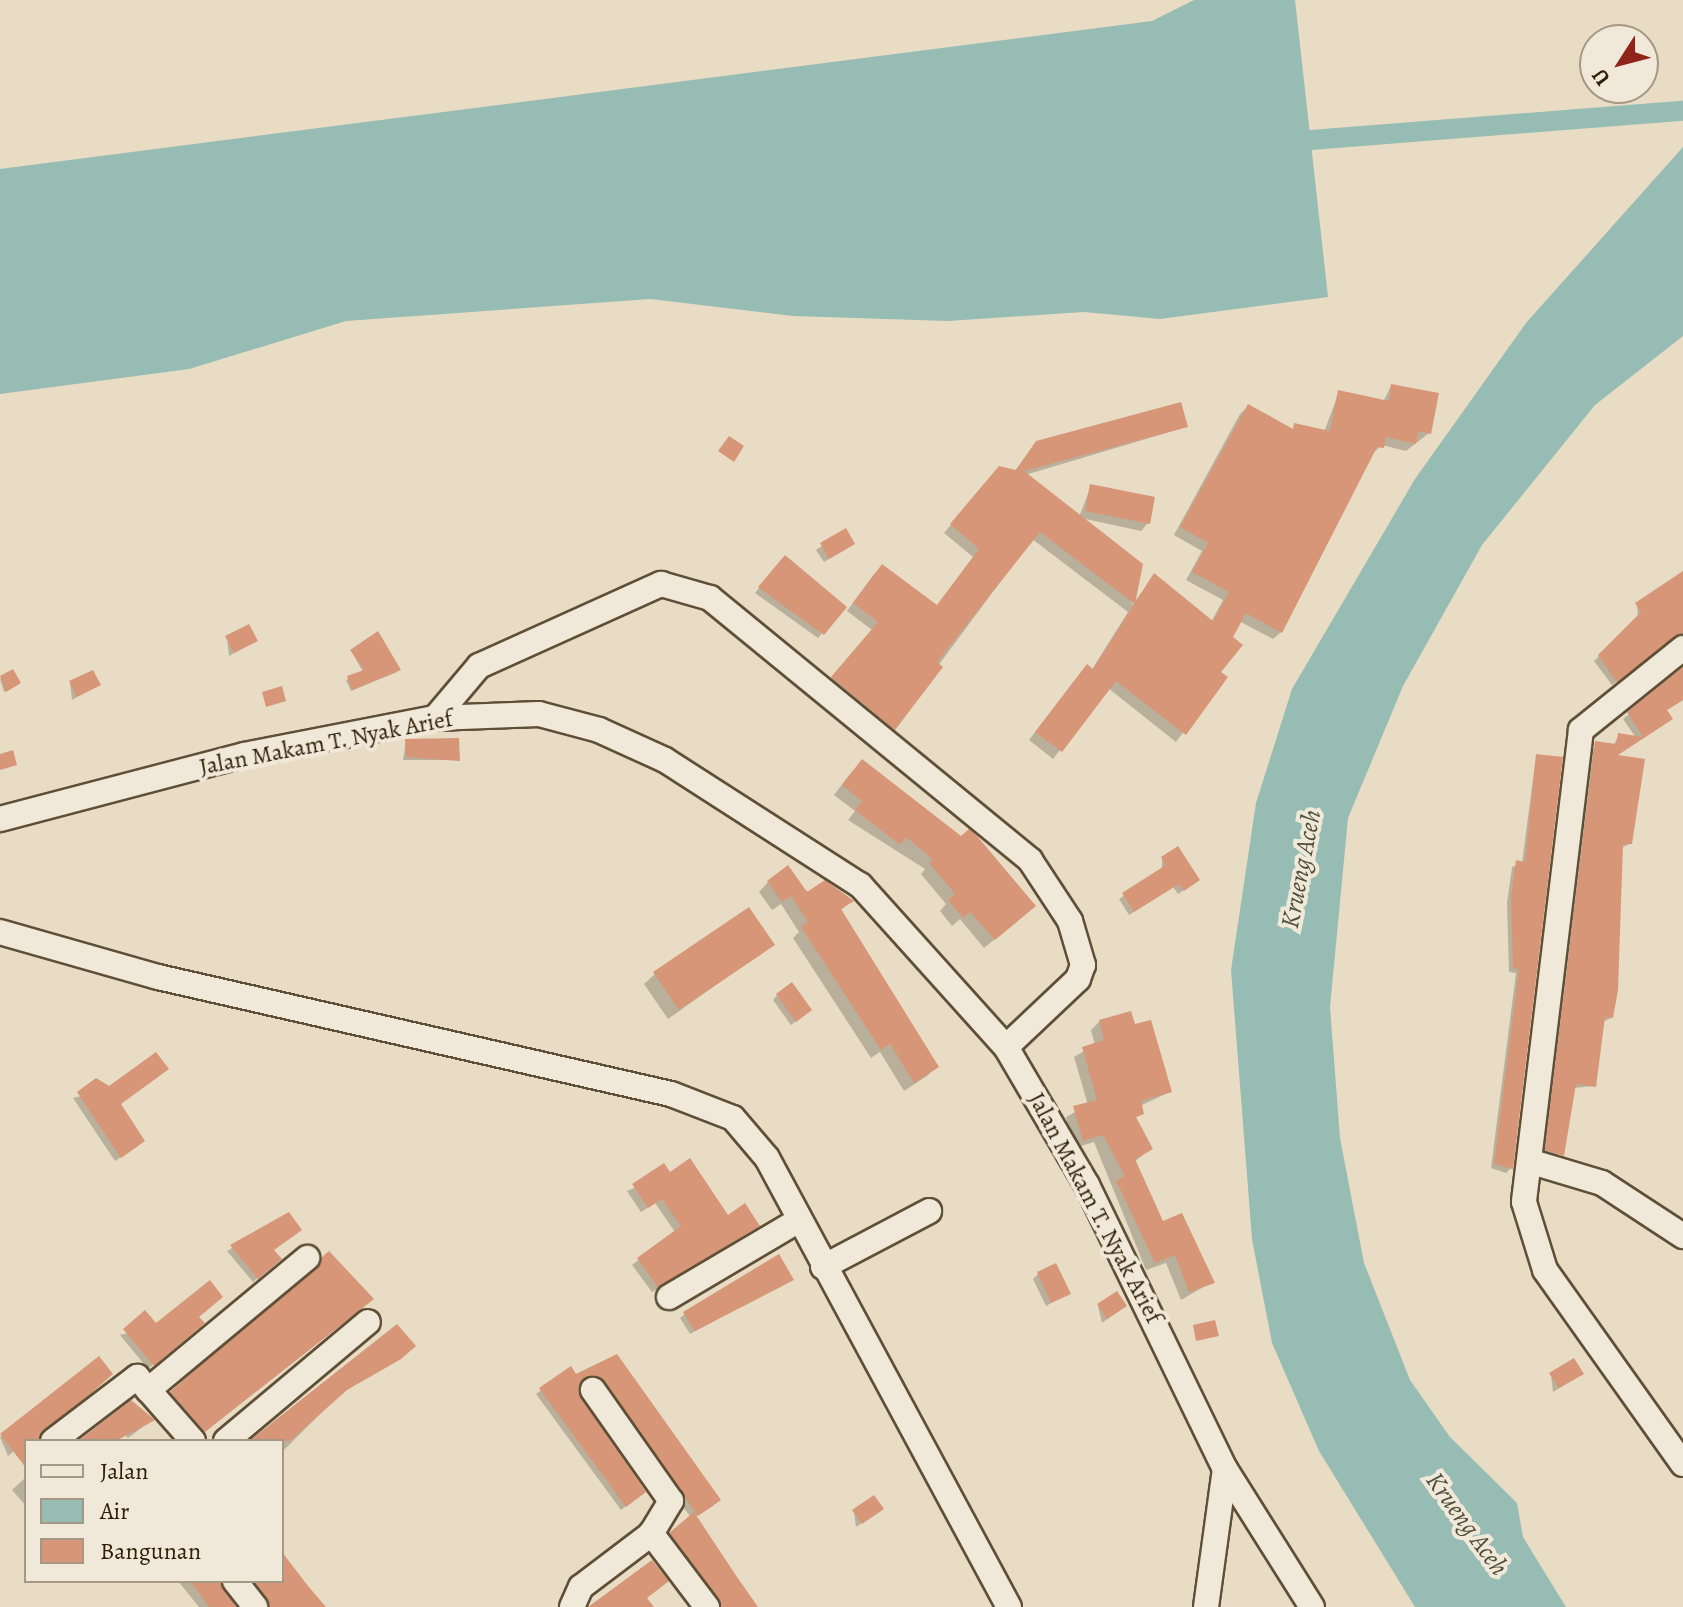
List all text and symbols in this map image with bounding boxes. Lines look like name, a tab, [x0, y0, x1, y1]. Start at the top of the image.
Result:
north arrow	[1579, 24, 1659, 104]
text: U	[1585, 62, 1618, 92]
street label: Jalan Makam T. Nyak Arief	[197, 704, 455, 782]
water label: Krueng Aceh	[1274, 807, 1328, 931]
street label: Jalan Makam T. Nyak Arief	[1022, 1087, 1168, 1329]
legend	[24, 1439, 284, 1583]
text: Jalan	[100, 1455, 149, 1487]
water label: Krueng Aceh	[1419, 1466, 1515, 1582]
text: Air	[100, 1495, 130, 1527]
text: Bangunan	[100, 1535, 201, 1567]

